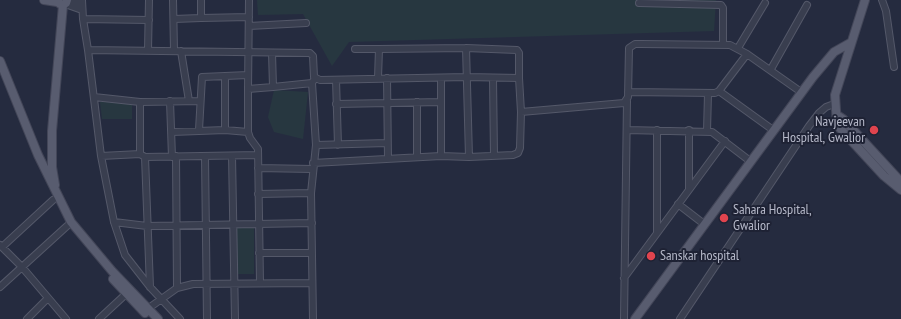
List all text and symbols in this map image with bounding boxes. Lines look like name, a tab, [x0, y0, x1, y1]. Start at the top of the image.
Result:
place label: Navjeevan Hospital, Gwalior	[782, 114, 865, 146]
marker: Navjeevan Hospital, Gwalior	[868, 124, 880, 136]
place label: Sahara Hospital, Gwalior	[733, 202, 811, 234]
marker: Sahara Hospital, Gwalior	[718, 212, 730, 224]
place label: Sanskar hospital	[660, 248, 739, 264]
marker: Sanskar hospital	[645, 250, 657, 262]

